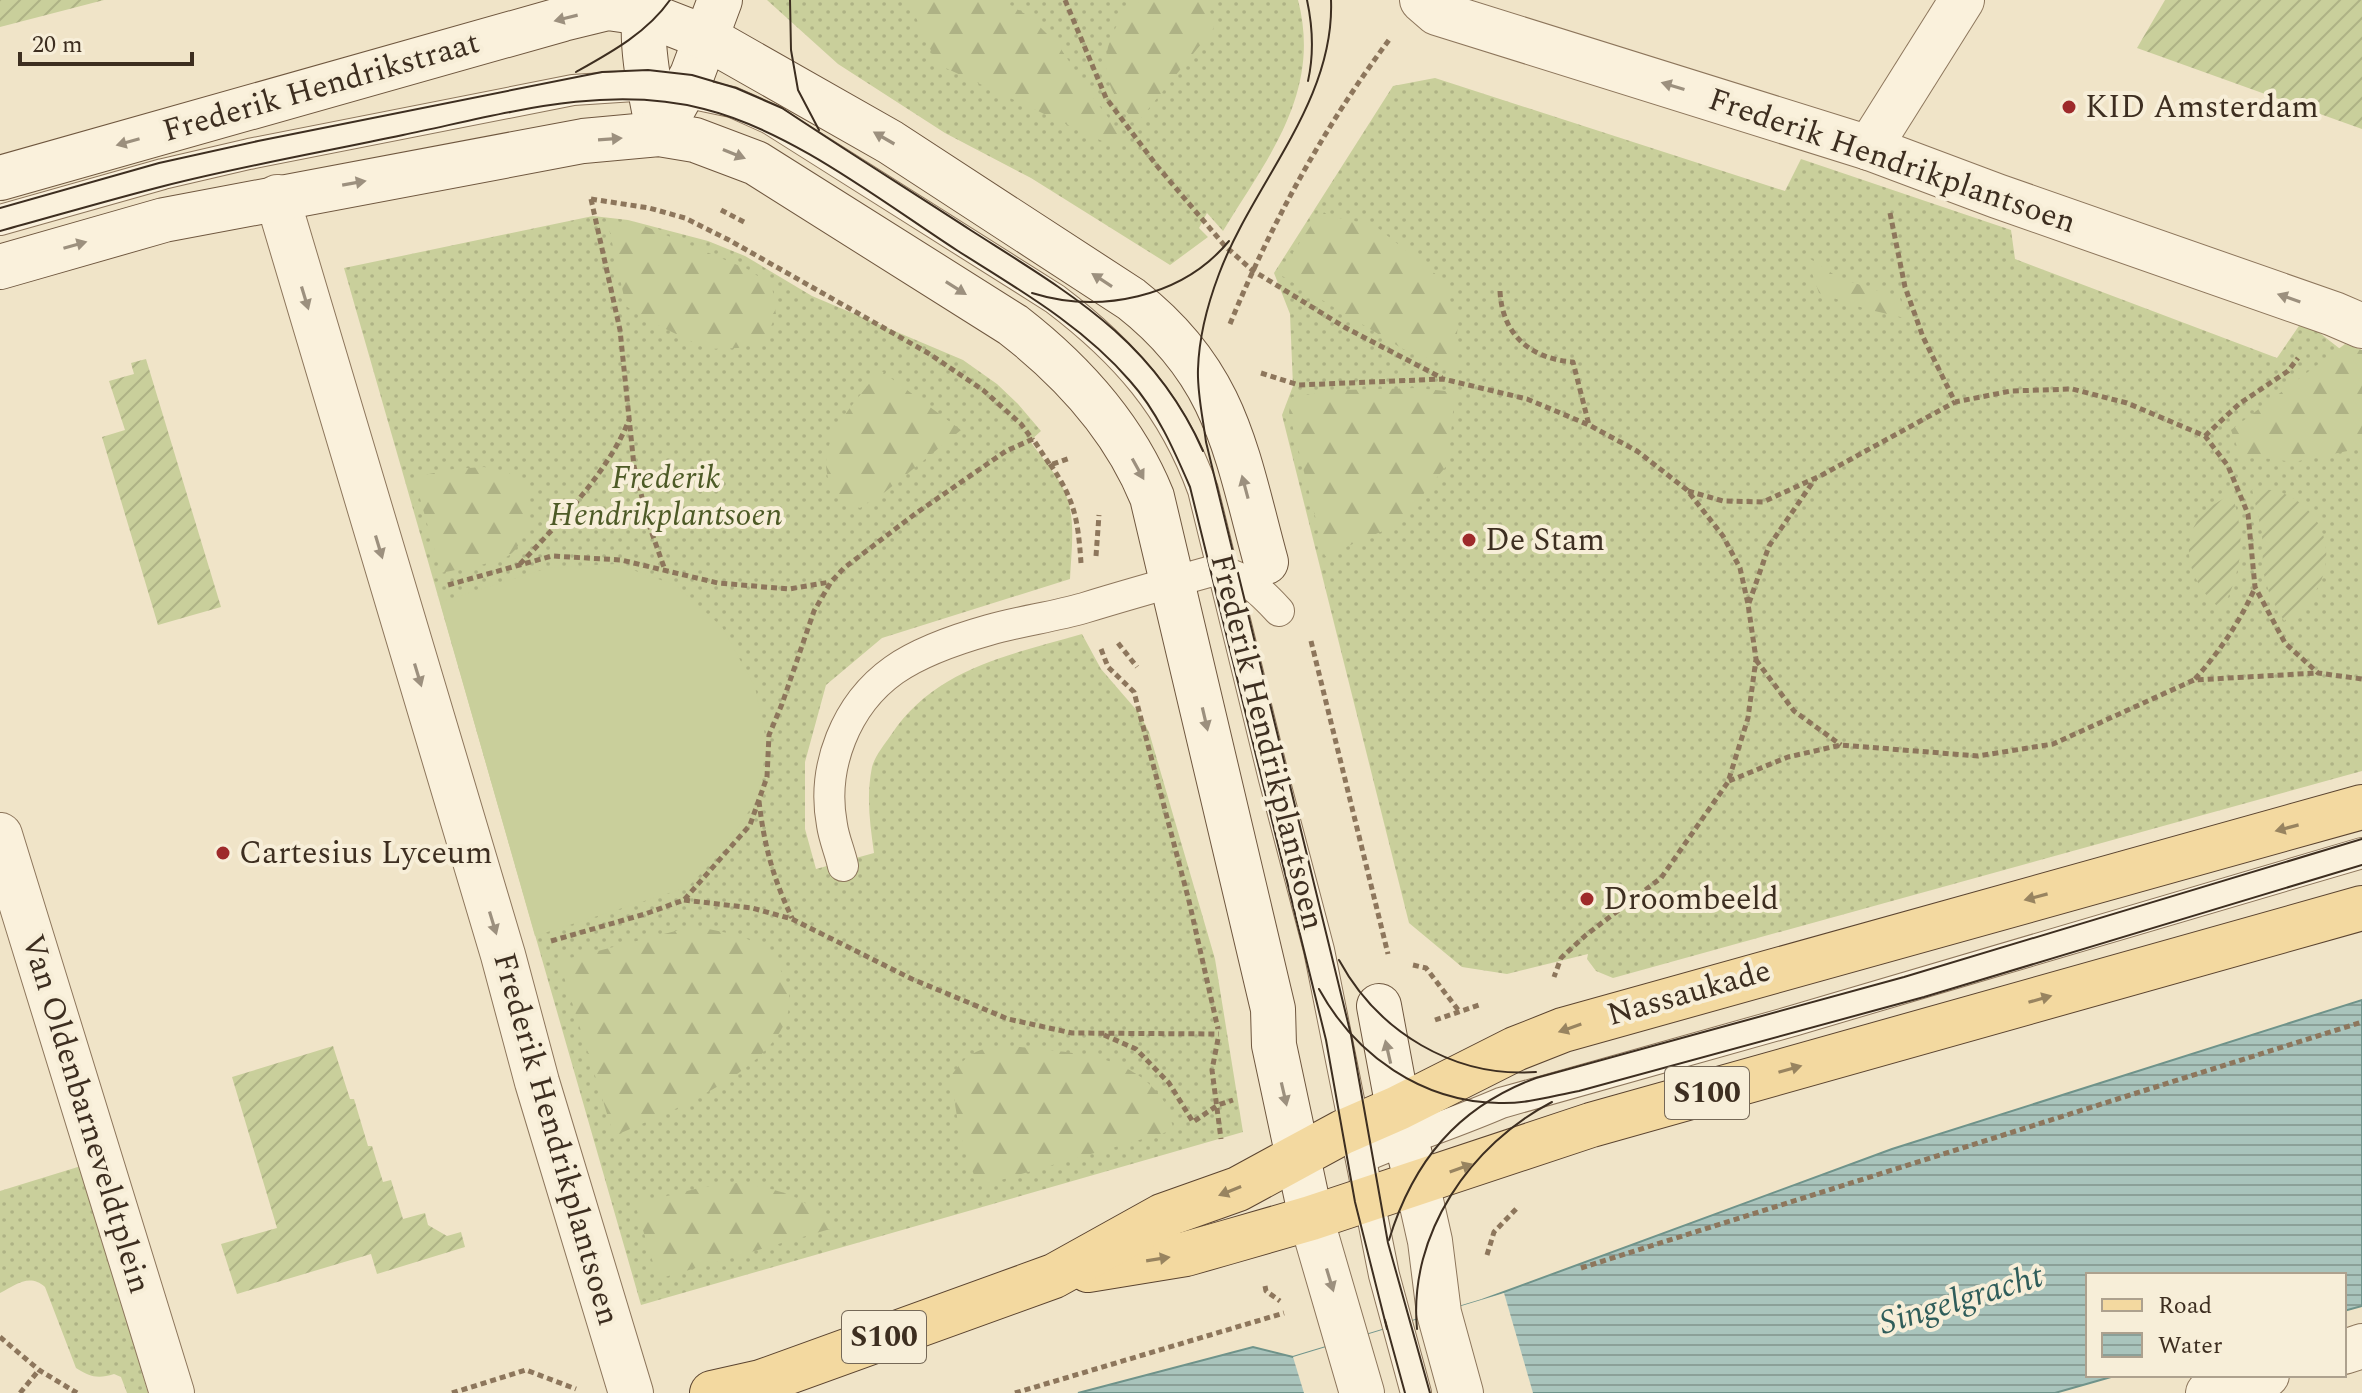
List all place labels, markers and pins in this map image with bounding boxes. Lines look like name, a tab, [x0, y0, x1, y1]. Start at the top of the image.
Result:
place label: KID Amsterdam	[2085, 83, 2319, 132]
marker: KID Amsterdam	[2060, 98, 2078, 116]
place label: De Stam	[1485, 516, 1605, 565]
marker: De Stam	[1460, 531, 1478, 549]
place label: Cartesius Lyceum	[239, 829, 493, 878]
marker: Cartesius Lyceum	[214, 844, 232, 862]
place label: Droombeeld	[1603, 875, 1779, 924]
marker: Droombeeld	[1578, 890, 1596, 908]

